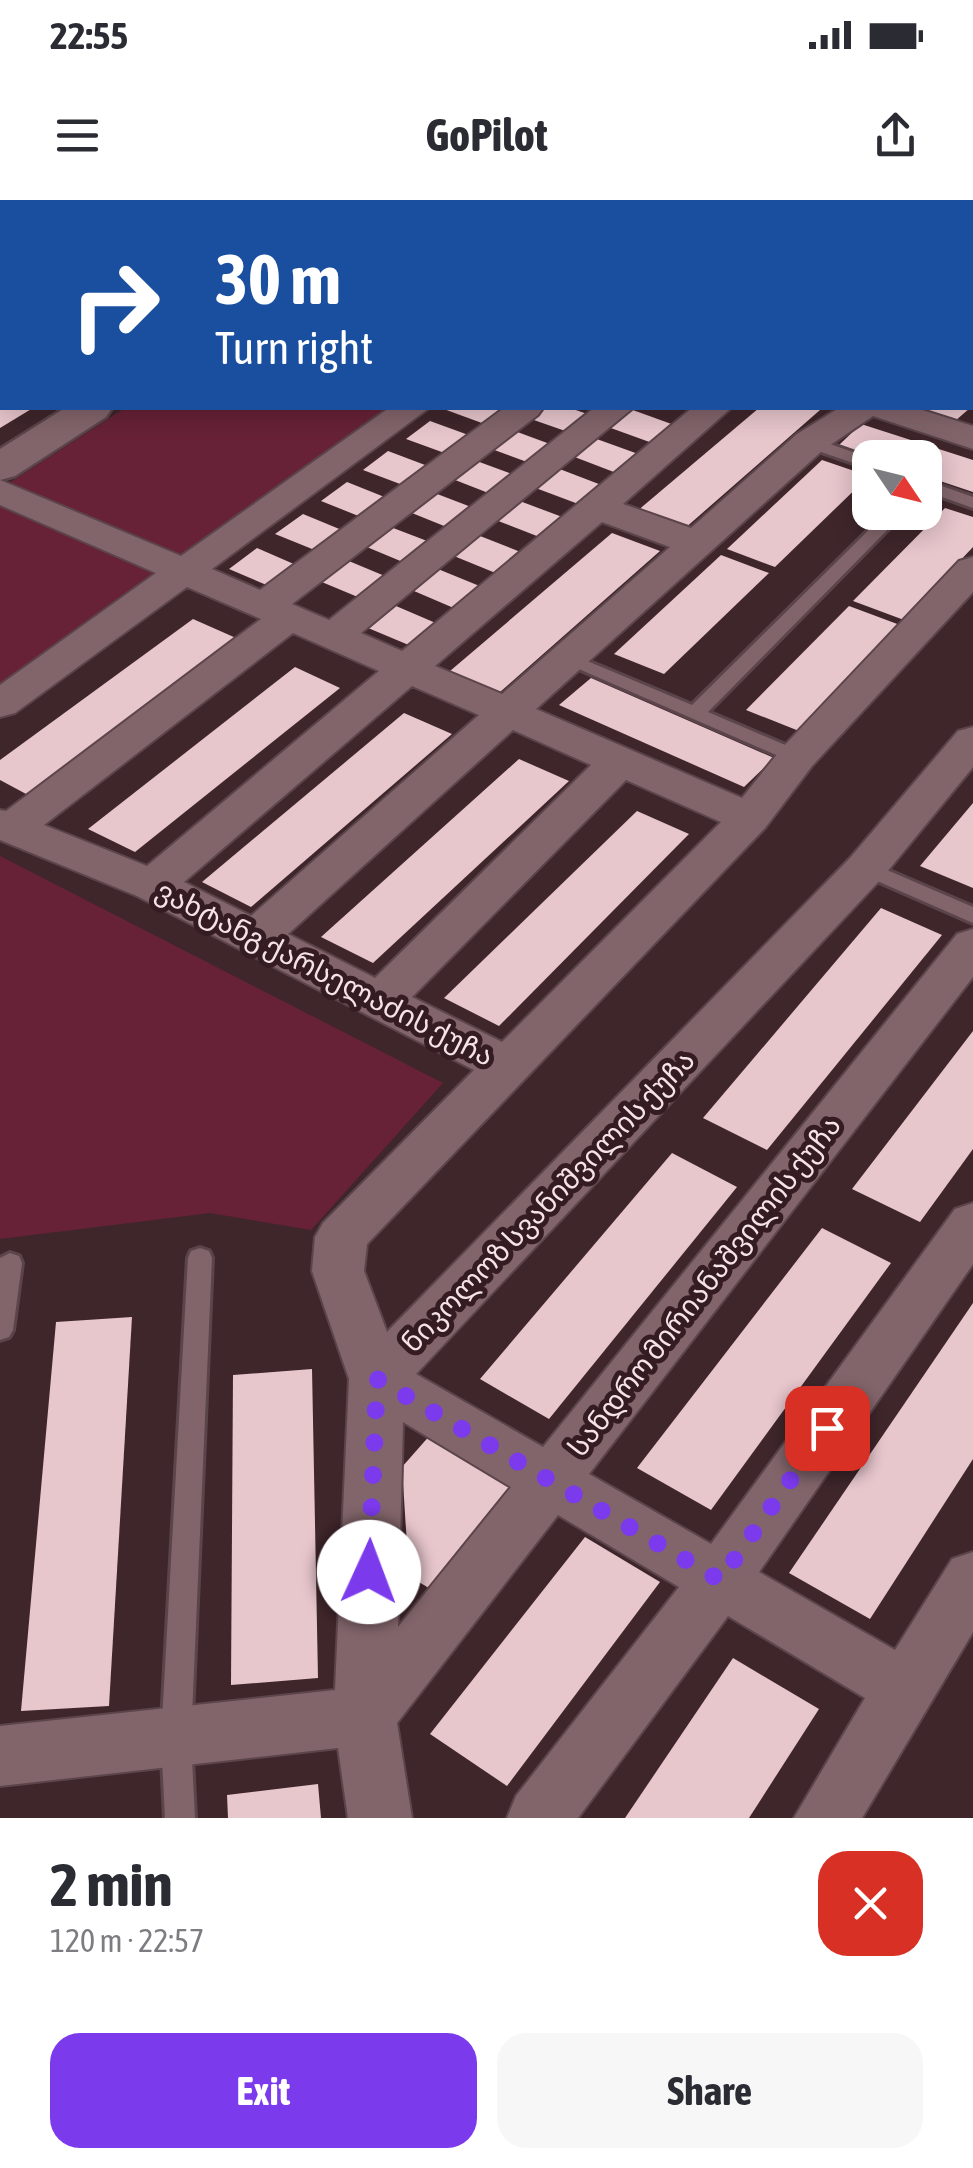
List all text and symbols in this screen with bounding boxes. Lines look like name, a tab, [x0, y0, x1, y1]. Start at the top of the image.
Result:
text: 22:55	[50, 14, 128, 57]
icon: menu	[50, 108, 105, 163]
icon: share	[868, 108, 923, 163]
text: GoPilot	[425, 109, 548, 161]
text: 30 m	[215, 239, 341, 319]
icon: right	[50, 240, 180, 370]
text: Turn right	[215, 322, 373, 374]
north arrow	[852, 440, 942, 530]
map controls	[852, 440, 942, 530]
street label: ვახტანგ ქარსელაძის ქუჩა	[151, 874, 499, 1073]
street label: ნიკოლოზ სვანიშვილის ქუჩა	[395, 1044, 702, 1359]
street label: სანდრო მირიანაშვილის ქუჩა	[561, 1109, 848, 1463]
pin	[785, 1386, 870, 1471]
icon: arrive	[800, 1401, 855, 1456]
position arrow	[317, 1520, 421, 1624]
text: 2 min	[50, 1850, 173, 1919]
button: close	[818, 1851, 923, 1956]
text: 120 m · 22:57	[50, 1922, 204, 1959]
button: Exit	[50, 2033, 477, 2148]
button: Share	[497, 2033, 923, 2148]

